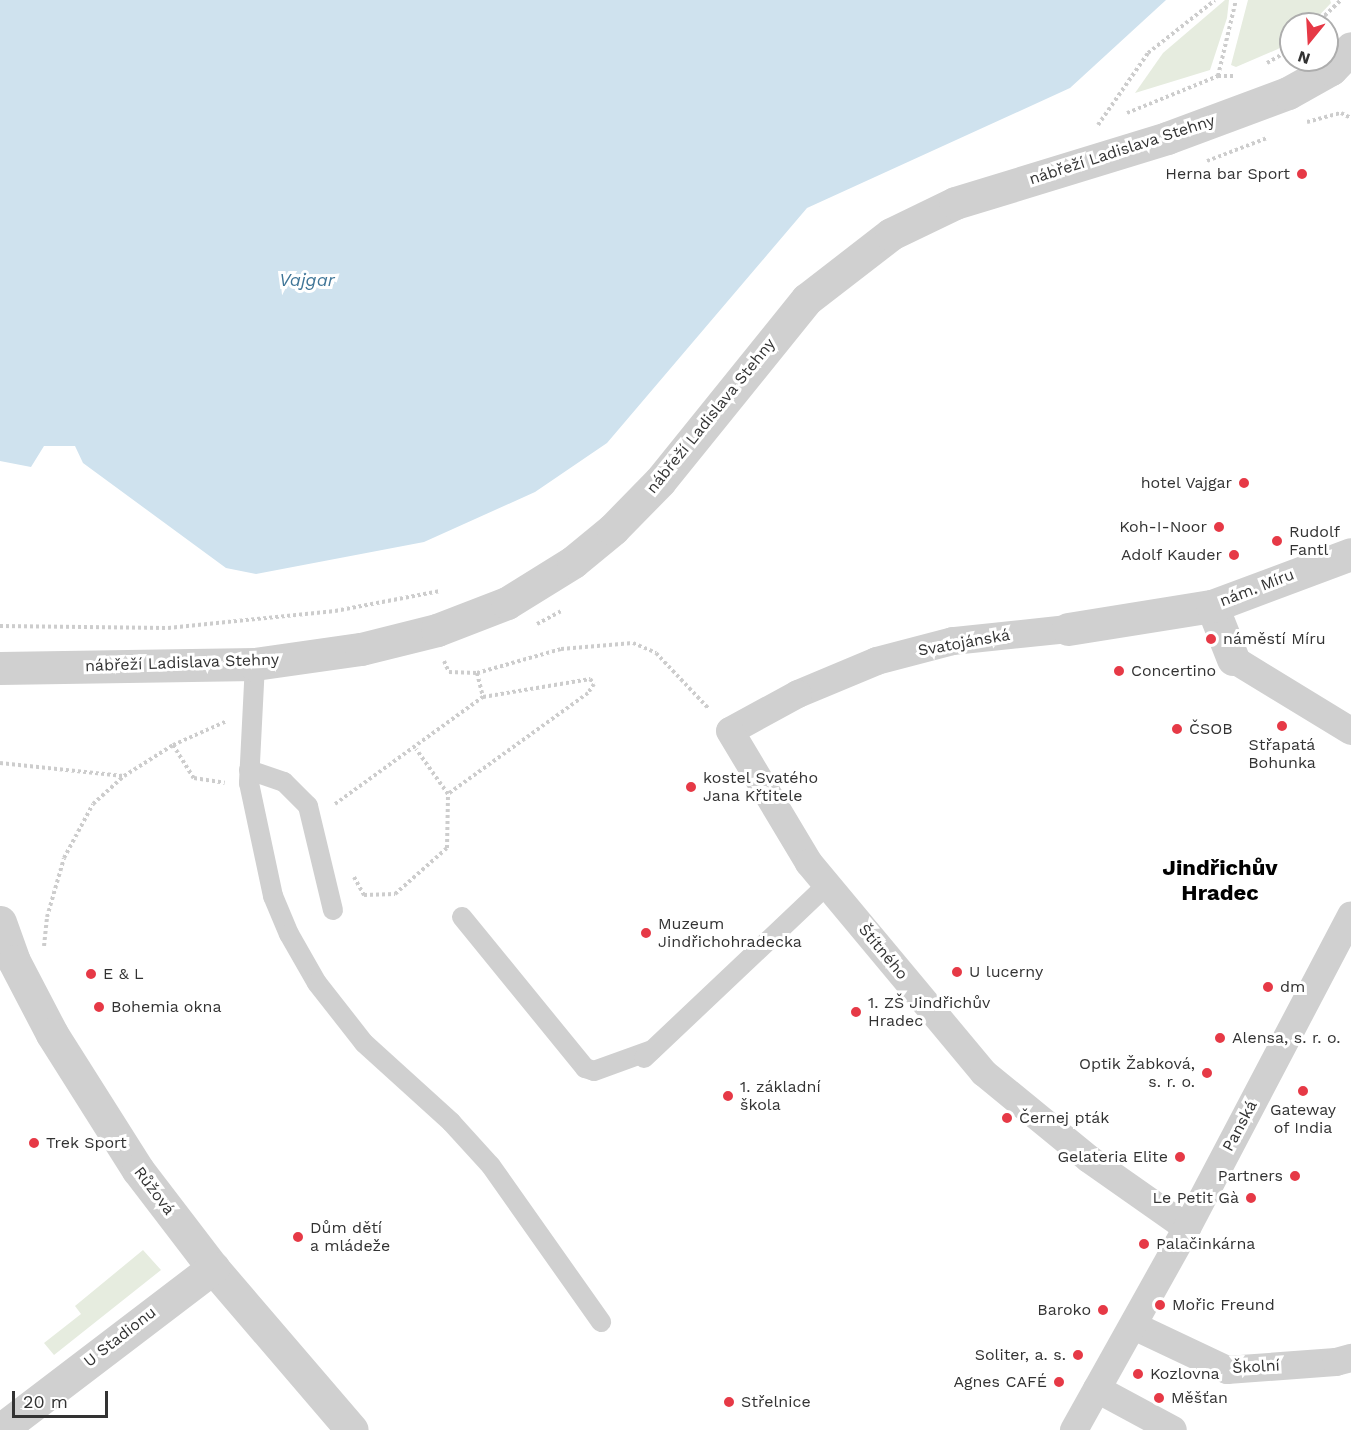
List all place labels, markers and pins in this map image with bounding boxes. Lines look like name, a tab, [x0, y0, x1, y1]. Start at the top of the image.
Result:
place label: Herna bar Sport	[1165, 164, 1290, 184]
marker: Herna bar Sport	[1295, 167, 1309, 181]
place label: hotel Vajgar	[1140, 473, 1232, 493]
marker: hotel Vajgar	[1237, 476, 1251, 490]
place label: Koh-I-Noor	[1119, 517, 1207, 537]
marker: Koh-I-Noor	[1212, 520, 1226, 534]
place label: Rudolf Fantl	[1289, 522, 1340, 560]
marker: Rudolf Fantl	[1270, 534, 1284, 548]
place label: Adolf Kauder	[1120, 545, 1222, 565]
marker: Adolf Kauder	[1227, 548, 1241, 562]
place label: náměstí Míru	[1223, 629, 1326, 649]
marker: náměstí Míru	[1204, 632, 1218, 646]
place label: Concertino	[1131, 661, 1216, 681]
marker: Concertino	[1112, 664, 1126, 678]
place label: ČSOB	[1189, 719, 1233, 739]
marker: Střapatá Bohunka	[1275, 719, 1289, 733]
marker: ČSOB	[1170, 722, 1184, 736]
place label: Střapatá Bohunka	[1248, 735, 1316, 773]
place label: kostel Svatého Jana Křtitele	[703, 768, 819, 806]
marker: kostel Svatého Jana Křtitele	[684, 780, 698, 794]
place label: Muzeum Jindřichohradecka	[658, 914, 802, 952]
marker: Muzeum Jindřichohradecka	[639, 926, 653, 940]
place label: U lucerny	[969, 962, 1043, 982]
place label: E & L	[103, 964, 144, 984]
marker: U lucerny	[950, 965, 964, 979]
marker: E & L	[84, 967, 98, 981]
place label: dm	[1280, 977, 1305, 997]
marker: dm	[1261, 980, 1275, 994]
place label: 1. ZŠ Jindřichův Hradec	[868, 993, 991, 1031]
place label: Bohemia okna	[111, 997, 222, 1017]
marker: Bohemia okna	[92, 1000, 106, 1014]
marker: 1. ZŠ Jindřichův Hradec	[849, 1005, 863, 1019]
place label: Alensa, s. r. o.	[1232, 1028, 1340, 1048]
marker: Alensa, s. r. o.	[1213, 1031, 1227, 1045]
place label: Optik Žabková, s. r. o.	[1079, 1054, 1195, 1092]
marker: Optik Žabková, s. r. o.	[1200, 1066, 1214, 1080]
place label: 1. základní škola	[740, 1077, 821, 1115]
marker: Gateway of India	[1296, 1084, 1310, 1098]
marker: 1. základní škola	[721, 1089, 735, 1103]
place label: Gateway of India	[1270, 1100, 1336, 1138]
place label: Černej pták	[1019, 1108, 1109, 1128]
marker: Černej pták	[1000, 1111, 1014, 1125]
place label: Trek Sport	[46, 1133, 127, 1153]
marker: Trek Sport	[27, 1136, 41, 1150]
place label: Gelateria Elite	[1057, 1147, 1168, 1167]
marker: Gelateria Elite	[1173, 1150, 1187, 1164]
place label: Partners	[1218, 1166, 1283, 1186]
marker: Partners	[1288, 1169, 1302, 1183]
place label: Le Petit Gà	[1153, 1188, 1239, 1208]
marker: Le Petit Gà	[1244, 1191, 1258, 1205]
place label: Dům dětí a mládeže	[310, 1218, 391, 1256]
marker: Dům dětí a mládeže	[291, 1230, 305, 1244]
place label: Palačinkárna	[1156, 1234, 1255, 1254]
marker: Palačinkárna	[1137, 1237, 1151, 1251]
place label: Mořic Freund	[1172, 1295, 1275, 1315]
marker: Mořic Freund	[1153, 1298, 1167, 1312]
place label: Baroko	[1037, 1300, 1091, 1320]
marker: Baroko	[1096, 1303, 1110, 1317]
place label: Soliter, a. s.	[975, 1345, 1066, 1365]
marker: Soliter, a. s.	[1071, 1348, 1085, 1362]
place label: Kozlovna	[1150, 1364, 1220, 1384]
marker: Kozlovna	[1131, 1367, 1145, 1381]
place label: Agnes CAFÉ	[953, 1372, 1047, 1392]
marker: Agnes CAFÉ	[1052, 1375, 1066, 1389]
place label: Měšťan	[1171, 1388, 1228, 1408]
marker: Měšťan	[1152, 1391, 1166, 1405]
place label: Střelnice	[741, 1392, 811, 1412]
marker: Střelnice	[722, 1395, 736, 1409]

